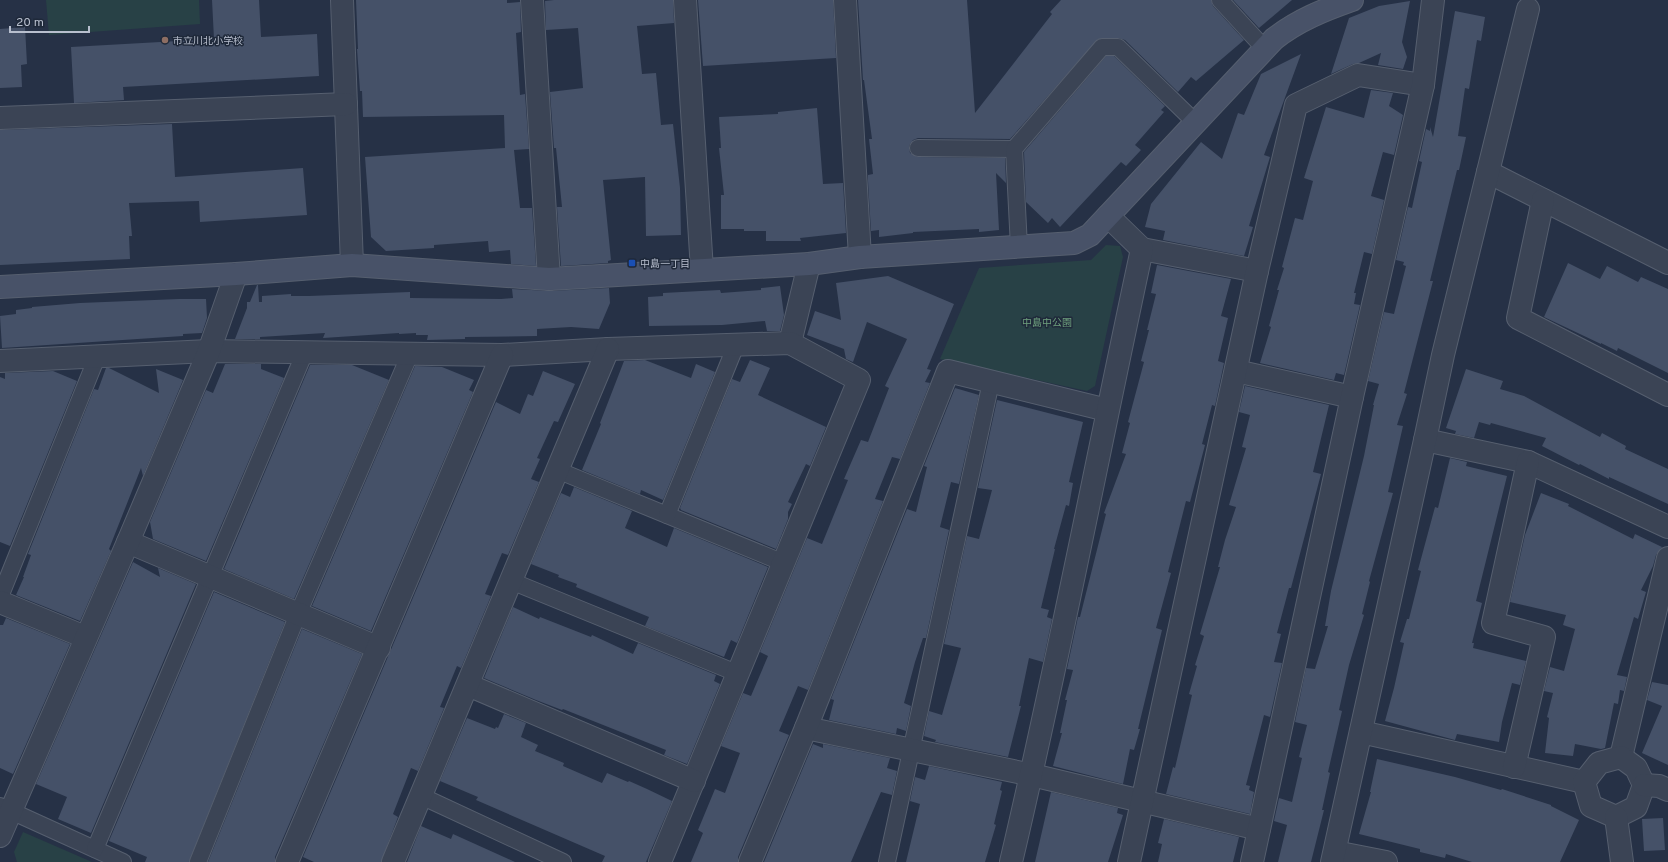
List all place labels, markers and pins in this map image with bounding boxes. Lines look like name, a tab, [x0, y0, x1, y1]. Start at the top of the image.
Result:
marker: 市立川北小学校	[160, 35, 170, 45]
place label: 市立川北小学校	[173, 35, 243, 48]
marker: 中島一丁目	[627, 258, 637, 268]
place label: 中島一丁目	[640, 258, 690, 271]

